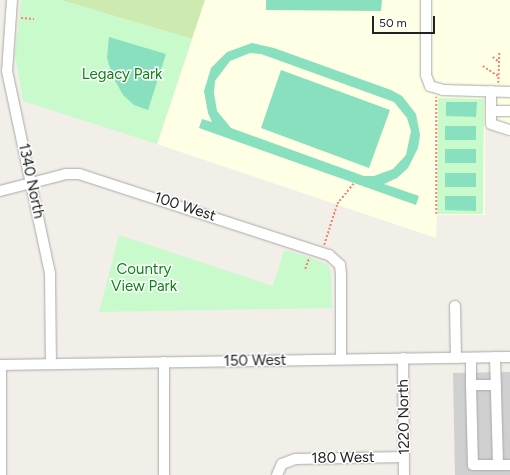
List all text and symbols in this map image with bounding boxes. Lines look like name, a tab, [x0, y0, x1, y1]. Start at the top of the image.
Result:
scale bar	[374, 8, 437, 34]
text: 50 m	[379, 16, 407, 30]
park label: Legacy Park	[82, 66, 162, 84]
street label: 1340 North	[14, 142, 48, 220]
street label: 100 West	[152, 189, 218, 225]
park label: Country View Park	[111, 260, 177, 295]
street label: 150 West	[223, 351, 287, 371]
street label: 1220 North	[394, 379, 414, 455]
street label: 180 West	[311, 448, 375, 468]

